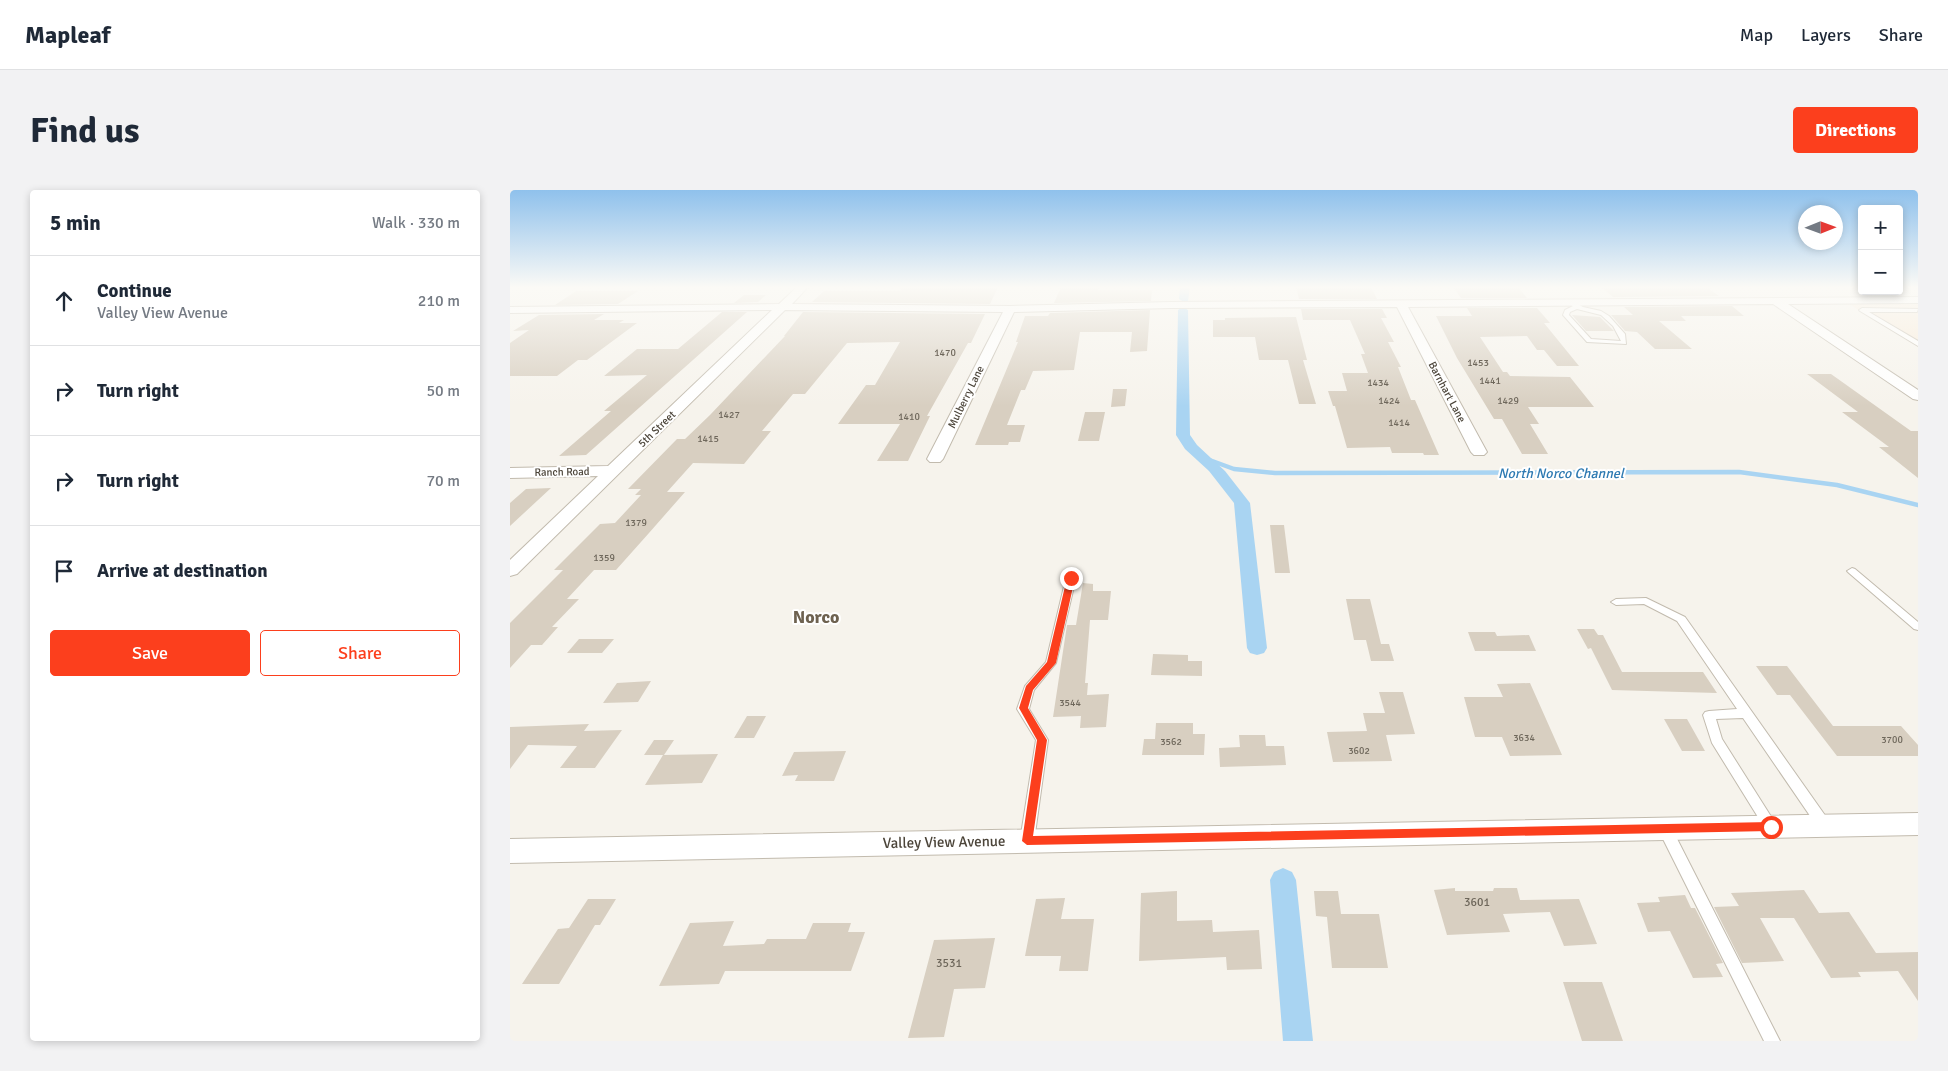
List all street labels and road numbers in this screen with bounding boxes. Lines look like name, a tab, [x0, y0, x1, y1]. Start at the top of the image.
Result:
street label: Barnhart Lane	[1426, 359, 1468, 425]
street label: Mulberry Lane	[945, 364, 987, 430]
street label: 5th Street	[636, 408, 678, 450]
street label: Ranch Road	[534, 465, 590, 479]
street label: Valley View Avenue	[882, 832, 1006, 852]

